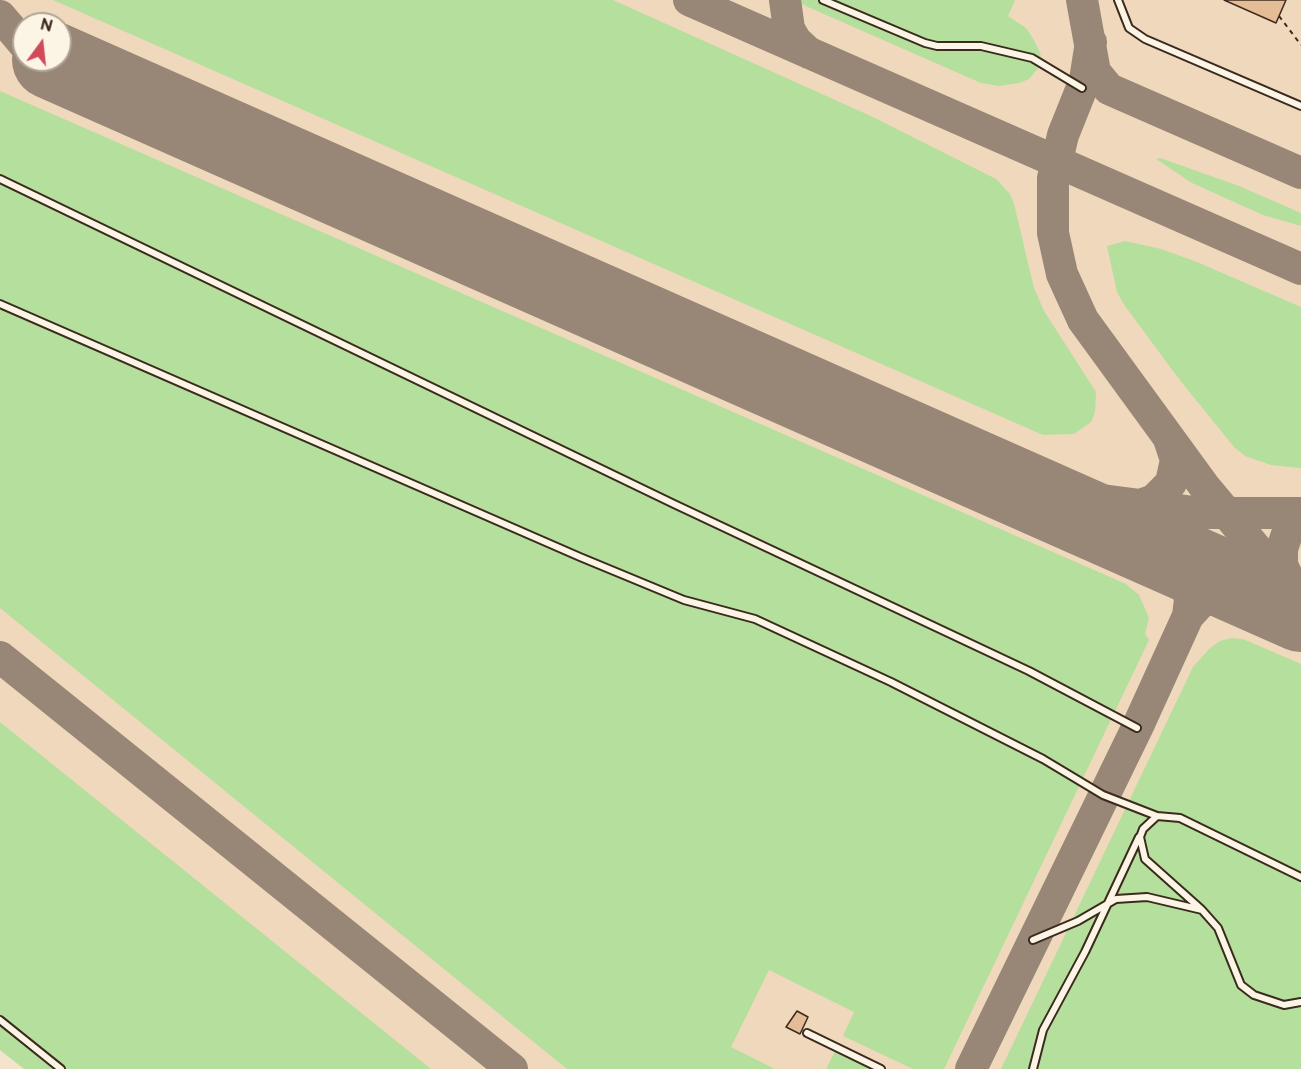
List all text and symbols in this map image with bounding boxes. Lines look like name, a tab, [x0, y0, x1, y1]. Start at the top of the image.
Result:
north arrow	[12, 12, 72, 72]
text: N	[38, 15, 55, 37]

